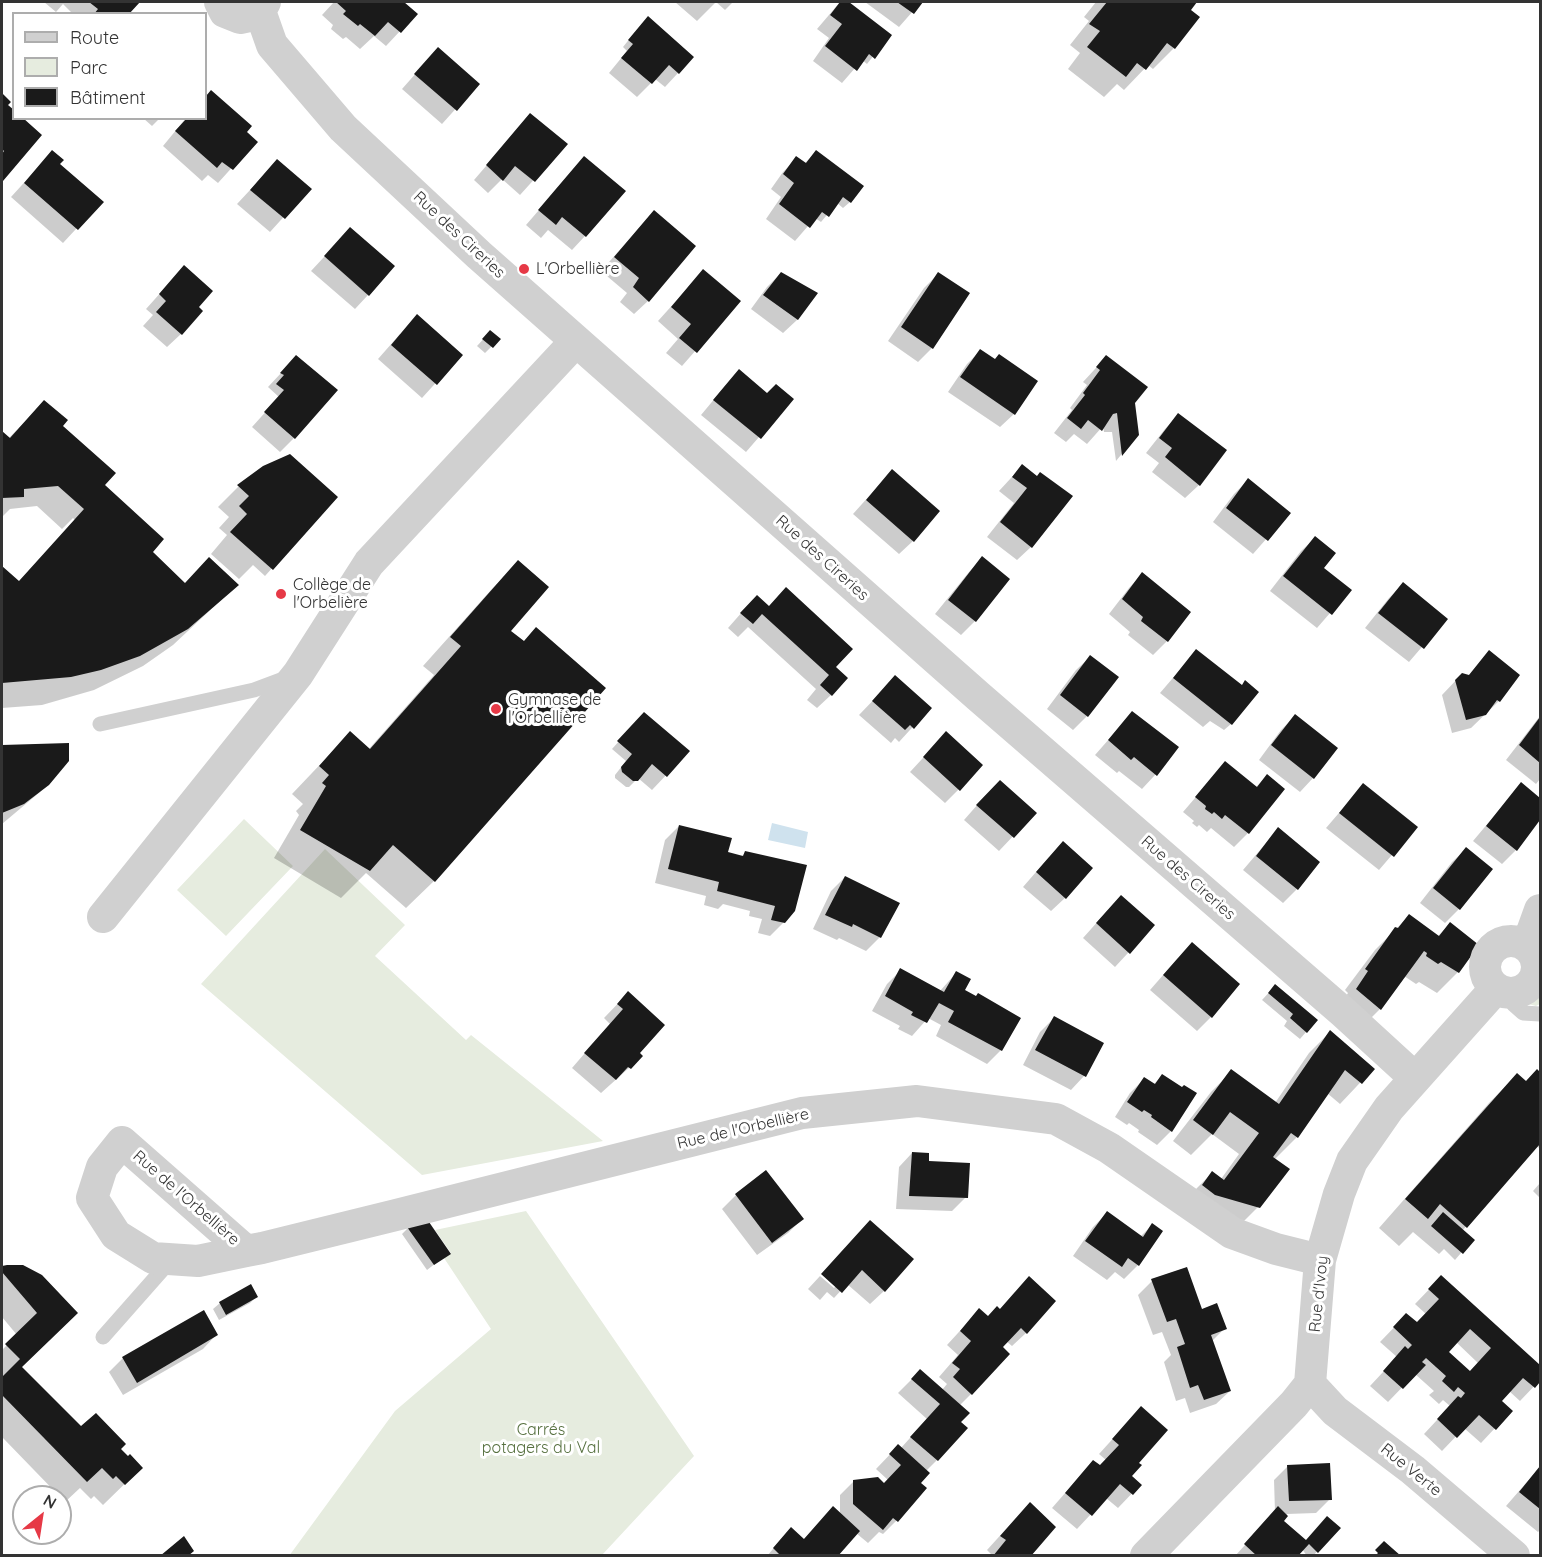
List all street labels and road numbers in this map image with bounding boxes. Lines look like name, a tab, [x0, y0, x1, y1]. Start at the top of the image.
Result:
street label: Rue des Cireries	[409, 188, 509, 282]
street label: Rue des Cireries	[772, 511, 872, 605]
street label: Rue des Cireries	[1137, 832, 1239, 924]
street label: Rue de l'Orbellière	[675, 1104, 811, 1154]
street label: Rue de l'Orbellière	[129, 1147, 243, 1249]
street label: Rue d'Ivoy	[1305, 1255, 1333, 1333]
street label: Rue Verte	[1377, 1440, 1445, 1500]

